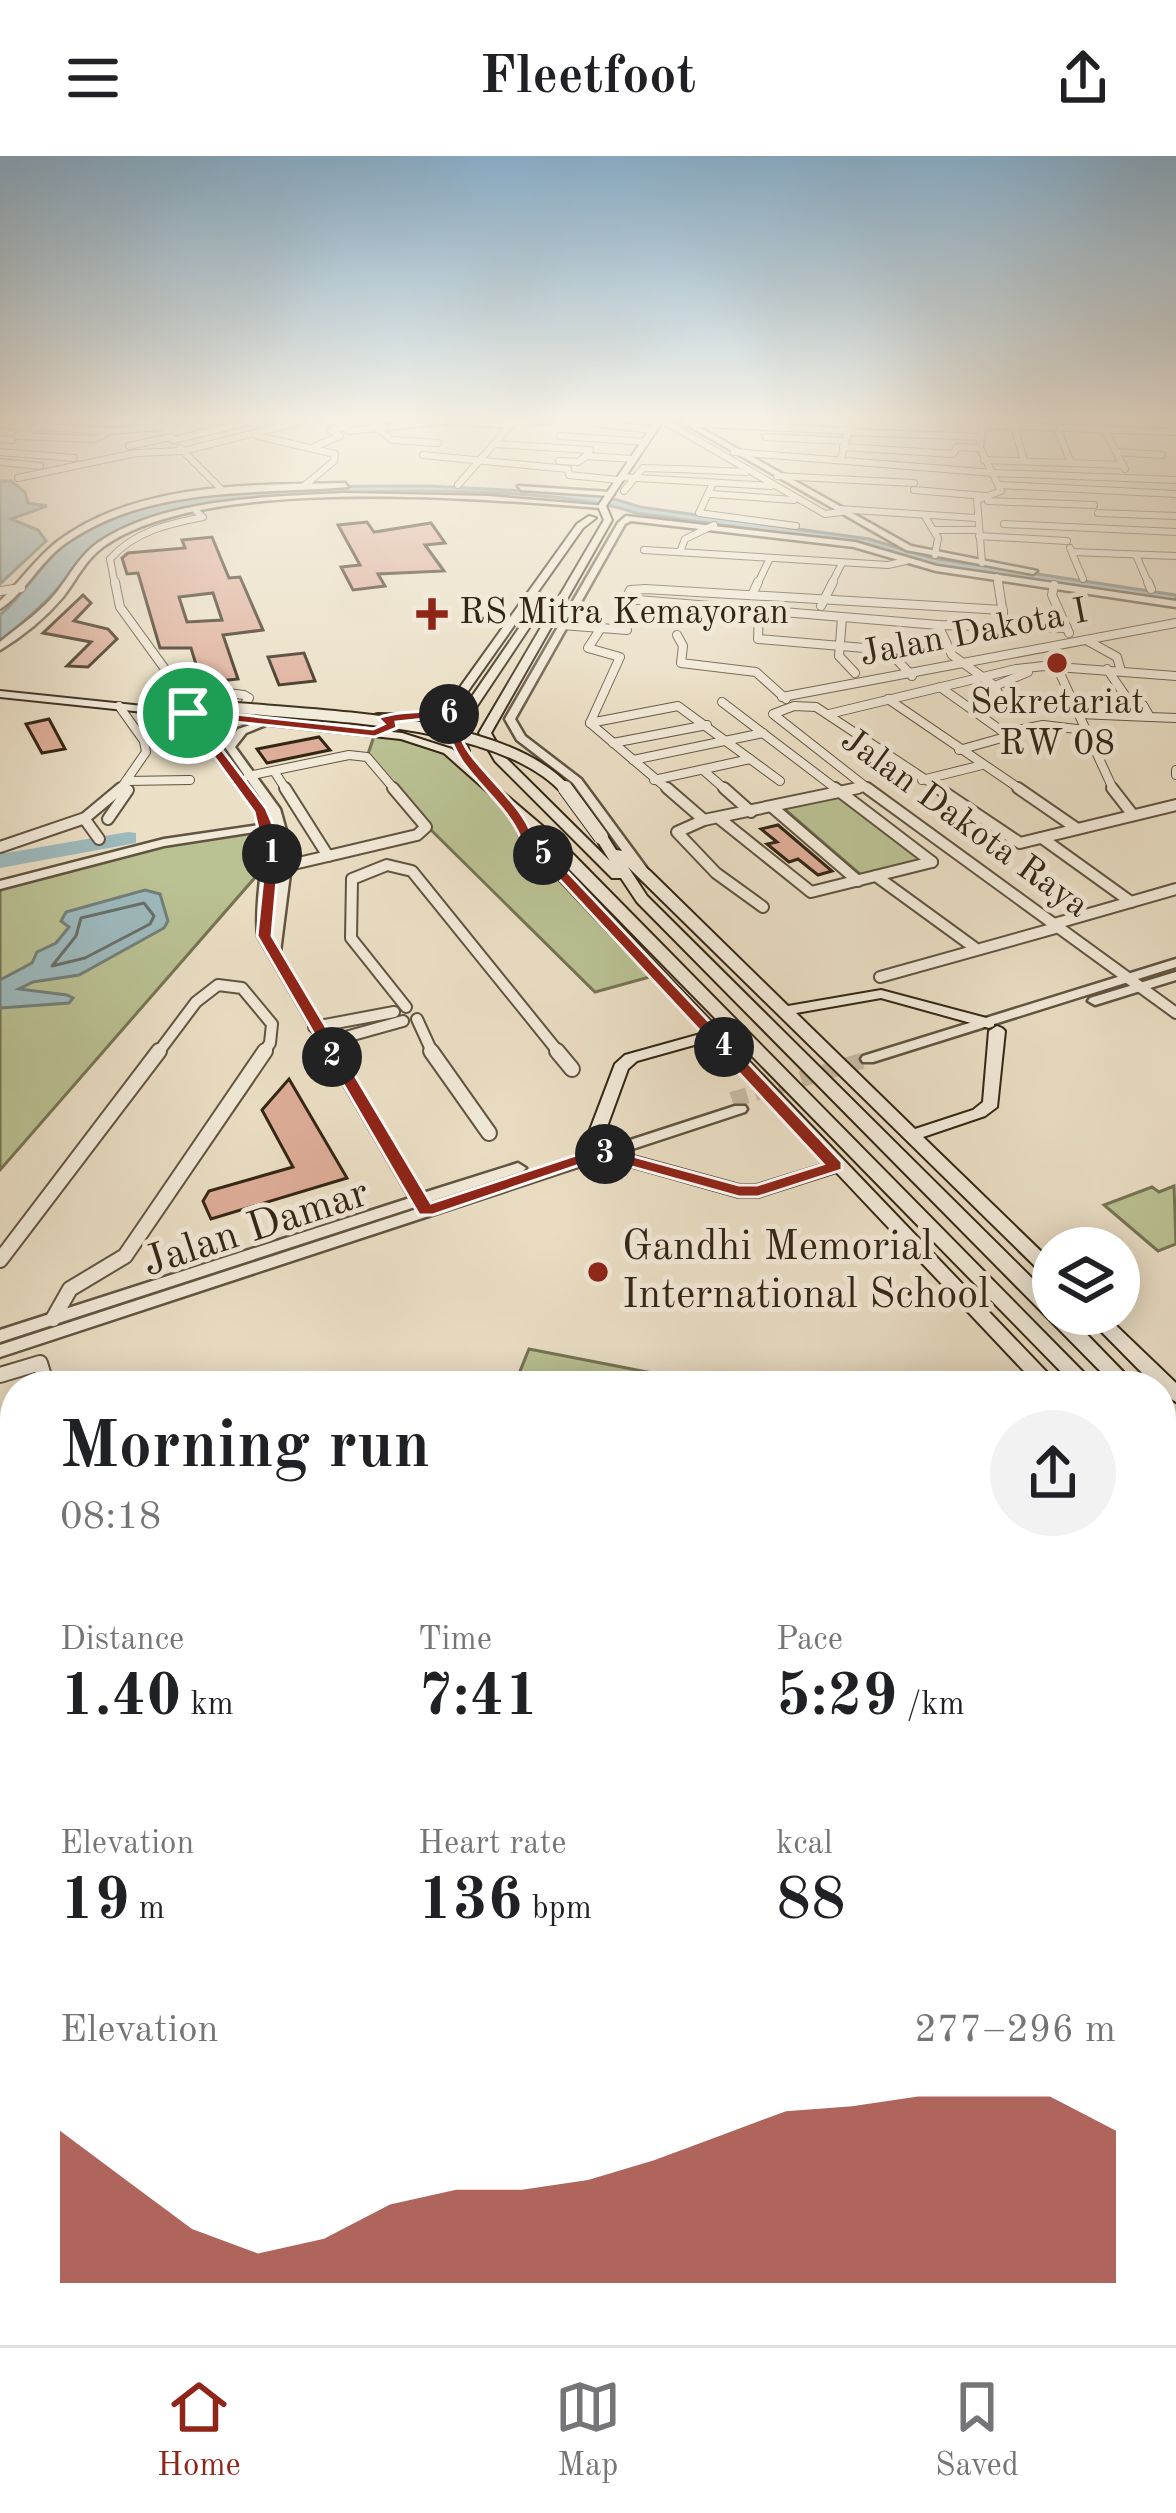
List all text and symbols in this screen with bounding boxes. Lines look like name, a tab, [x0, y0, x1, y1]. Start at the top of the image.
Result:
icon: menu	[60, 45, 126, 111]
icon: share	[1050, 45, 1116, 111]
text: Fleetfoot	[480, 51, 696, 105]
street label: Jalan Dakota I	[857, 594, 1091, 674]
place label: RS Mitra Kemayoran	[459, 596, 789, 632]
marker: RS Mitra Kemayoran	[416, 598, 448, 630]
marker: Sekretariat RW 08	[1044, 650, 1070, 676]
pin	[137, 662, 239, 764]
icon: arrive	[155, 680, 221, 746]
pin: 6	[419, 684, 479, 744]
place label: Sekretariat RW 08	[970, 686, 1144, 763]
text: 6	[439, 697, 459, 730]
street label: Jalan Dakota Raya	[834, 722, 1094, 926]
pin: 1	[242, 824, 302, 884]
pin: 5	[513, 825, 573, 885]
text: 1	[262, 837, 282, 870]
text: 5	[533, 838, 553, 871]
pin: 4	[694, 1017, 754, 1077]
pin: 2	[302, 1027, 362, 1087]
text: 4	[714, 1030, 734, 1063]
text: 2	[322, 1040, 342, 1073]
pin: 3	[575, 1124, 635, 1184]
text: 3	[595, 1137, 615, 1170]
street label: Jalan Damar	[138, 1173, 374, 1285]
place label: Gandhi Memorial International School	[622, 1227, 990, 1317]
map controls	[1032, 1227, 1140, 1335]
button: layers	[1032, 1227, 1140, 1335]
marker: Gandhi Memorial International School	[585, 1259, 611, 1285]
button: share	[990, 1410, 1116, 1536]
text: Morning run	[60, 1416, 430, 1482]
text: 08:18	[60, 1498, 161, 1537]
text: Distance	[60, 1624, 184, 1657]
text: Time	[418, 1624, 492, 1657]
text: Pace	[776, 1624, 843, 1657]
text: 1.40	[60, 1668, 181, 1728]
text: 7:41	[418, 1668, 539, 1728]
text: 5:29	[776, 1668, 897, 1728]
text: km	[181, 1689, 234, 1722]
text: /km	[897, 1689, 965, 1722]
text: Elevation	[60, 1828, 194, 1861]
text: Heart rate	[418, 1828, 566, 1861]
text: kcal	[776, 1828, 833, 1861]
text: 19	[60, 1872, 130, 1932]
text: 136	[418, 1872, 522, 1932]
text: 88	[776, 1872, 846, 1932]
text: m	[130, 1893, 165, 1926]
text: bpm	[522, 1893, 592, 1926]
text: Elevation	[60, 2011, 219, 2050]
text: 277–296 m	[914, 2011, 1116, 2050]
tab: Home	[157, 2374, 241, 2487]
tab: Map	[555, 2374, 621, 2487]
tab: Saved	[935, 2374, 1019, 2487]

